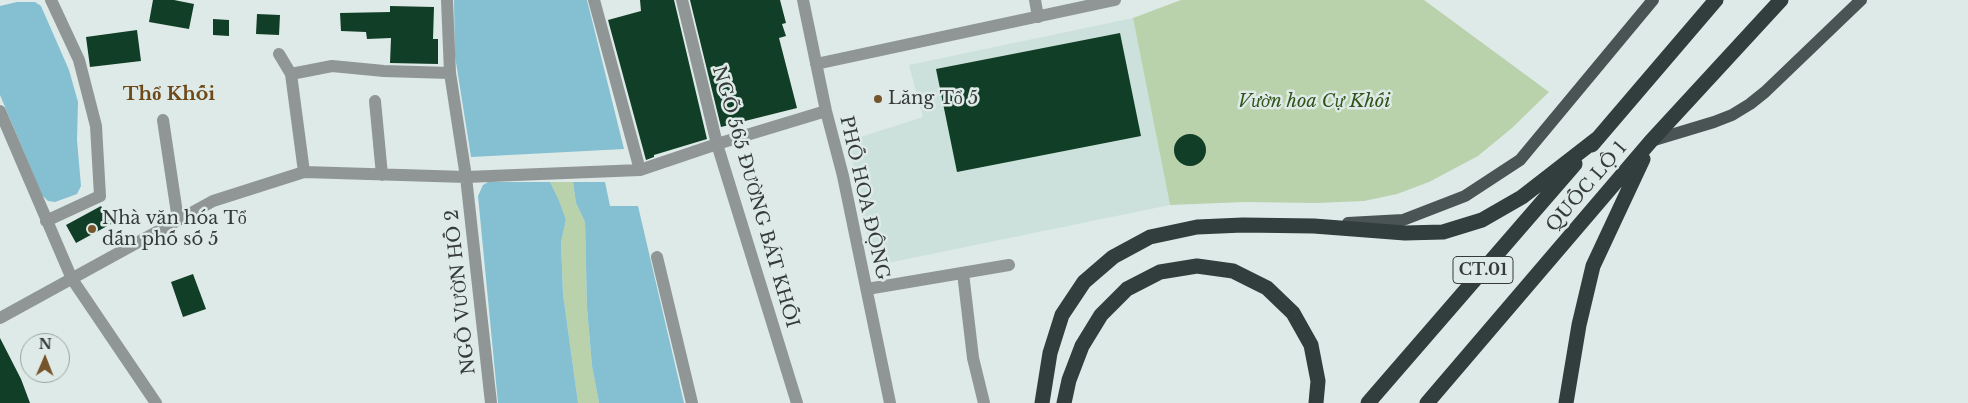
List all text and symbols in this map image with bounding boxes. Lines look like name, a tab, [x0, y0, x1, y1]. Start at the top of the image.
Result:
street label: NGÕ 565 ĐƯỜNG BÁT KHỐI	[707, 64, 803, 330]
district label: Thổ Khối	[123, 84, 215, 106]
place label: Lăng Tổ 5	[888, 88, 978, 110]
park label: Vườn hoa Cự Khối	[1238, 91, 1390, 113]
marker: Lăng Tổ 5	[872, 93, 884, 105]
street label: PHỐ HOA ĐỘNG	[835, 114, 893, 282]
street label: QUỐC LỘ 1	[1542, 138, 1632, 236]
place label: Nhà văn hóa Tổ dấn phố số 5	[102, 208, 247, 250]
street label: NGÕ VƯỜN HỒ 2	[442, 208, 480, 376]
marker: Nhà văn hóa Tổ dấn phố số 5	[86, 223, 98, 235]
road number: CT.01	[1453, 256, 1513, 284]
north arrow	[20, 333, 70, 383]
text: N	[38, 335, 52, 353]

